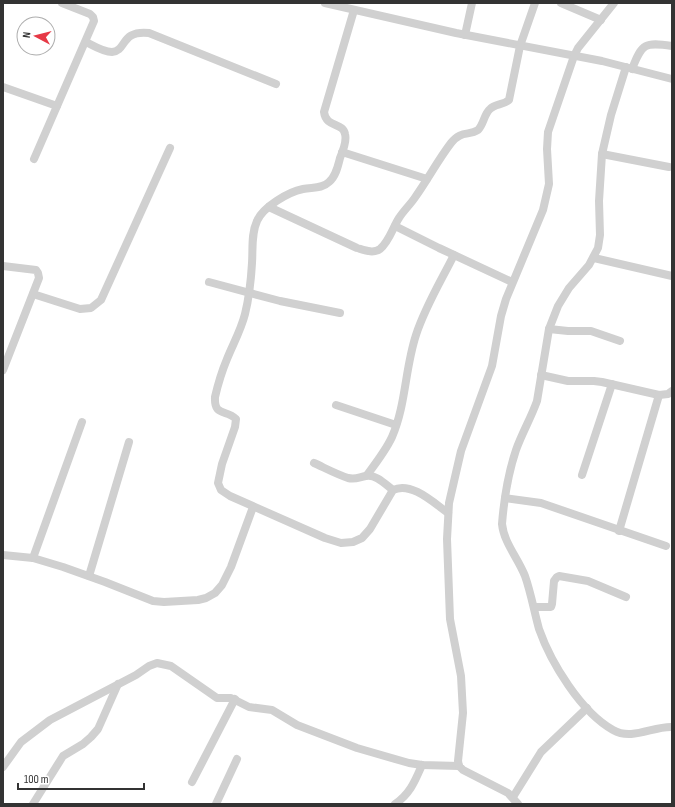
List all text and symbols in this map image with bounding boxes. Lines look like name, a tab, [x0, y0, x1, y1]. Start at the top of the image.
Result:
north arrow	[16, 16, 56, 56]
text: N	[20, 31, 33, 39]
scale bar	[18, 765, 144, 791]
text: 100 m	[24, 772, 49, 787]

